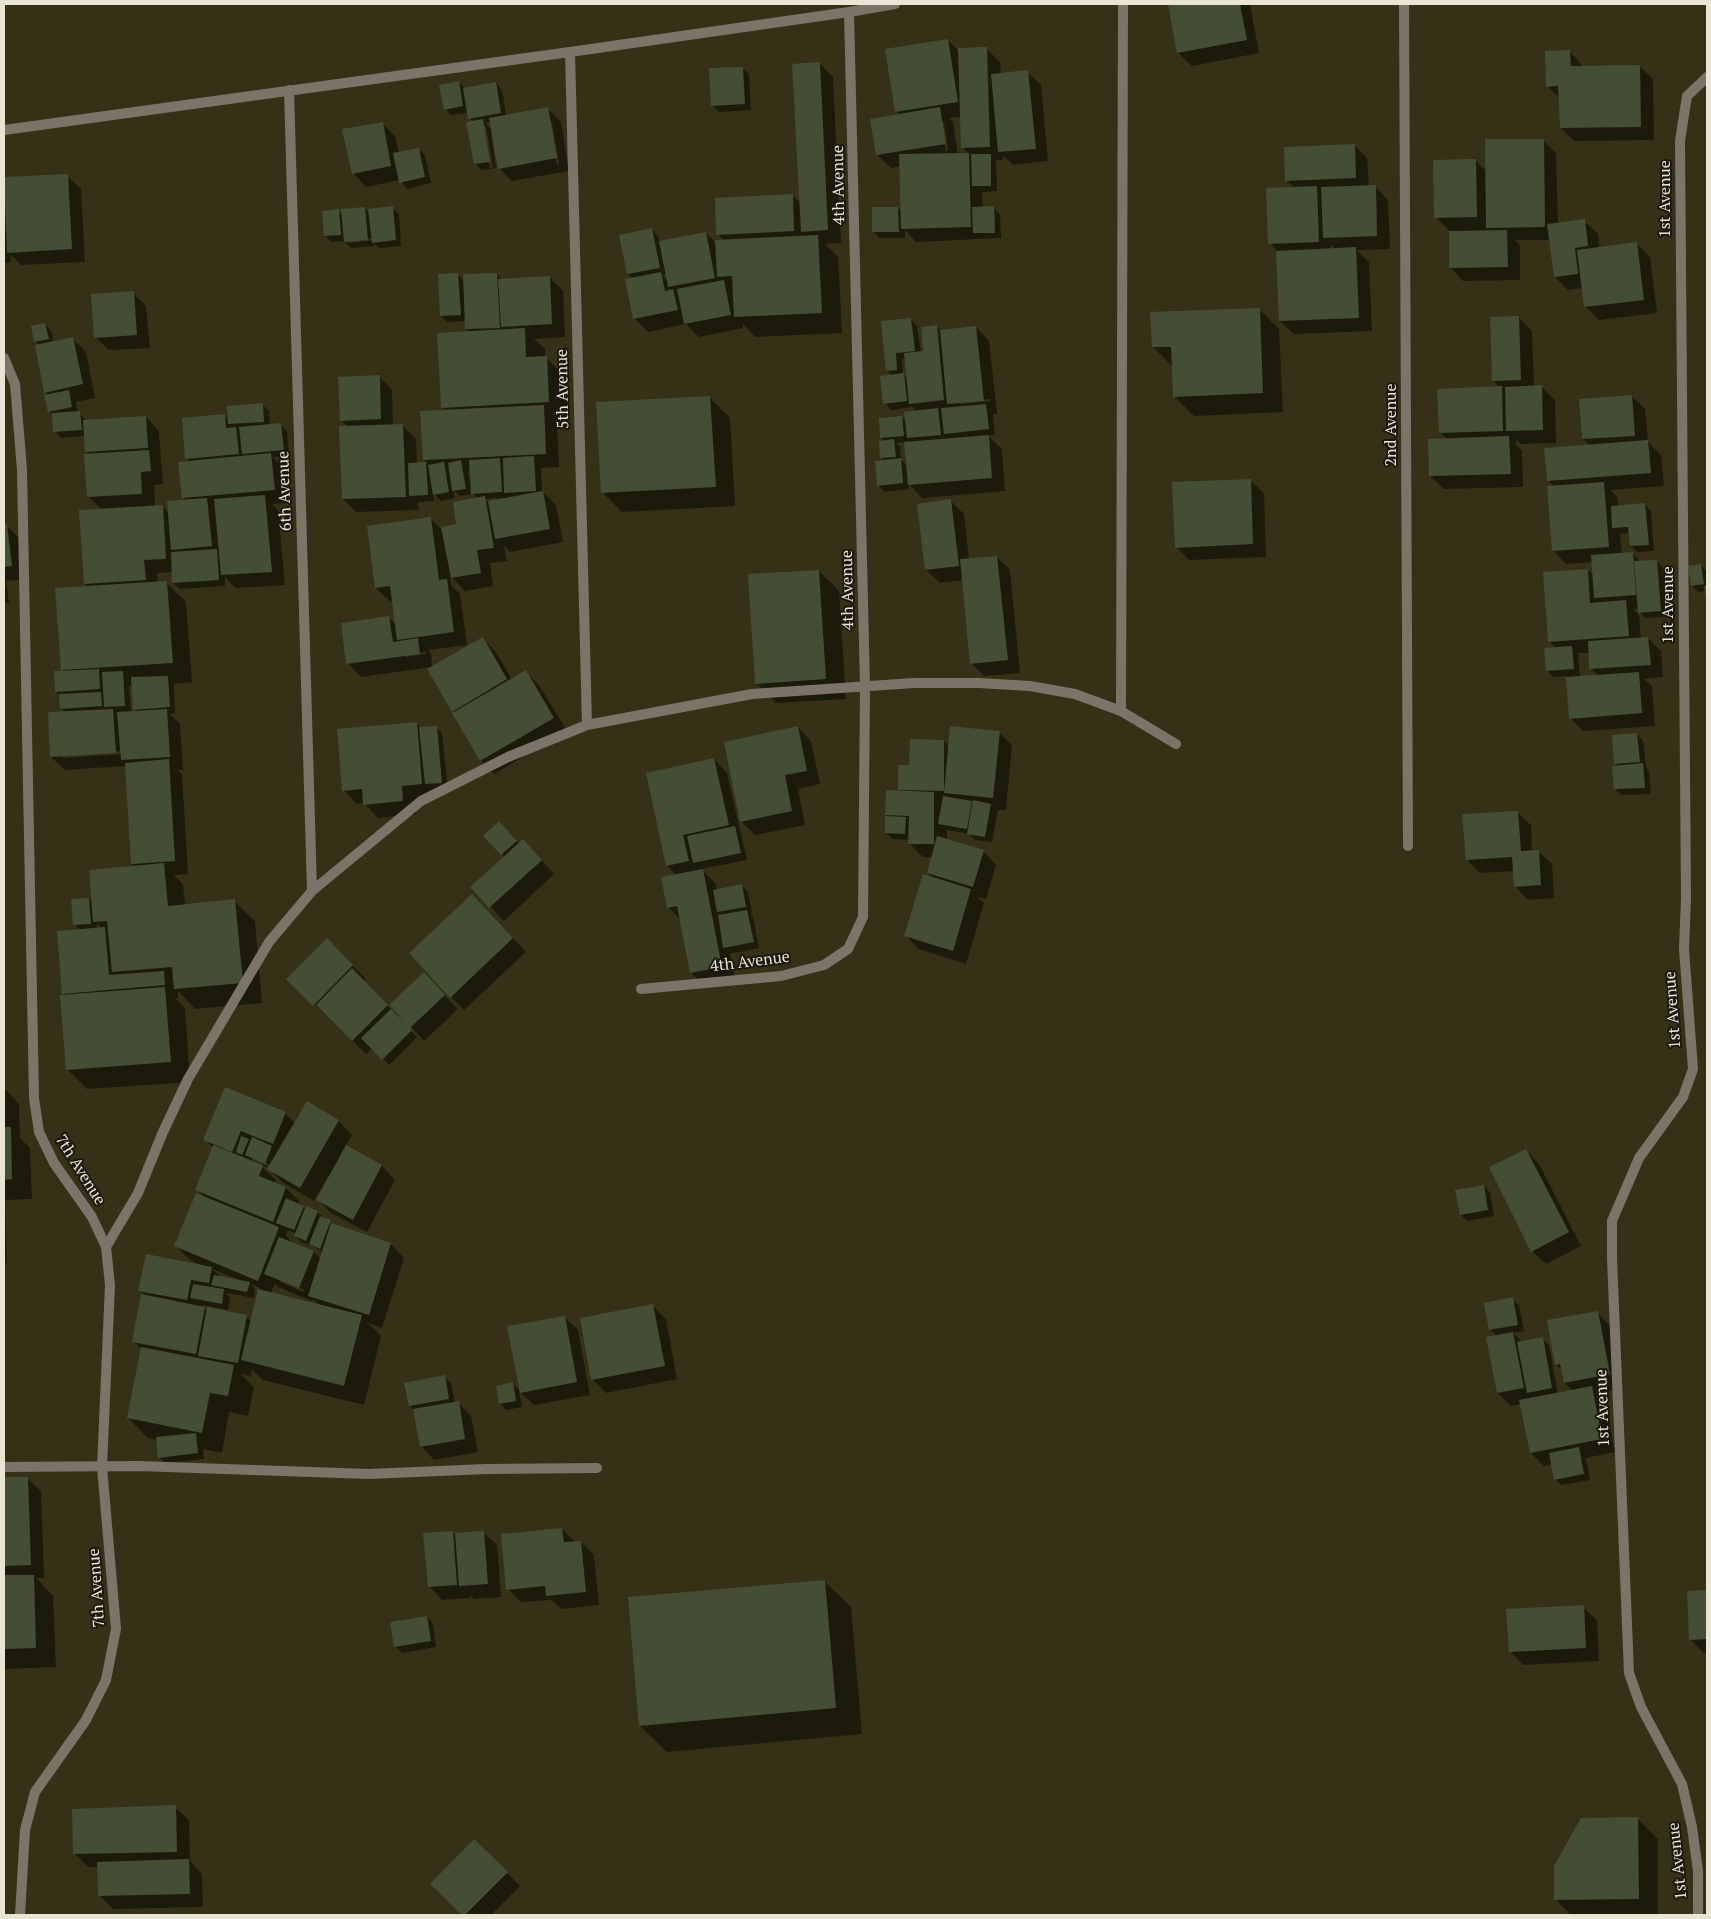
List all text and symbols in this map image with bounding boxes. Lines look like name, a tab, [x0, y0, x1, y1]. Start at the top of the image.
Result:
street label: 4th Avenue	[829, 145, 849, 225]
street label: 1st Avenue	[1655, 160, 1675, 238]
street label: 5th Avenue	[553, 349, 573, 429]
street label: 2nd Avenue	[1381, 383, 1401, 467]
street label: 6th Avenue	[274, 451, 296, 531]
street label: 4th Avenue	[838, 550, 858, 630]
street label: 1st Avenue	[1658, 566, 1678, 644]
street label: 4th Avenue	[709, 948, 791, 976]
street label: 1st Avenue	[1661, 971, 1685, 1049]
street label: 7th Avenue	[51, 1131, 109, 1209]
street label: 1st Avenue	[1592, 1369, 1614, 1447]
street label: 7th Avenue	[85, 1548, 109, 1628]
street label: 1st Avenue	[1664, 1821, 1692, 1901]

